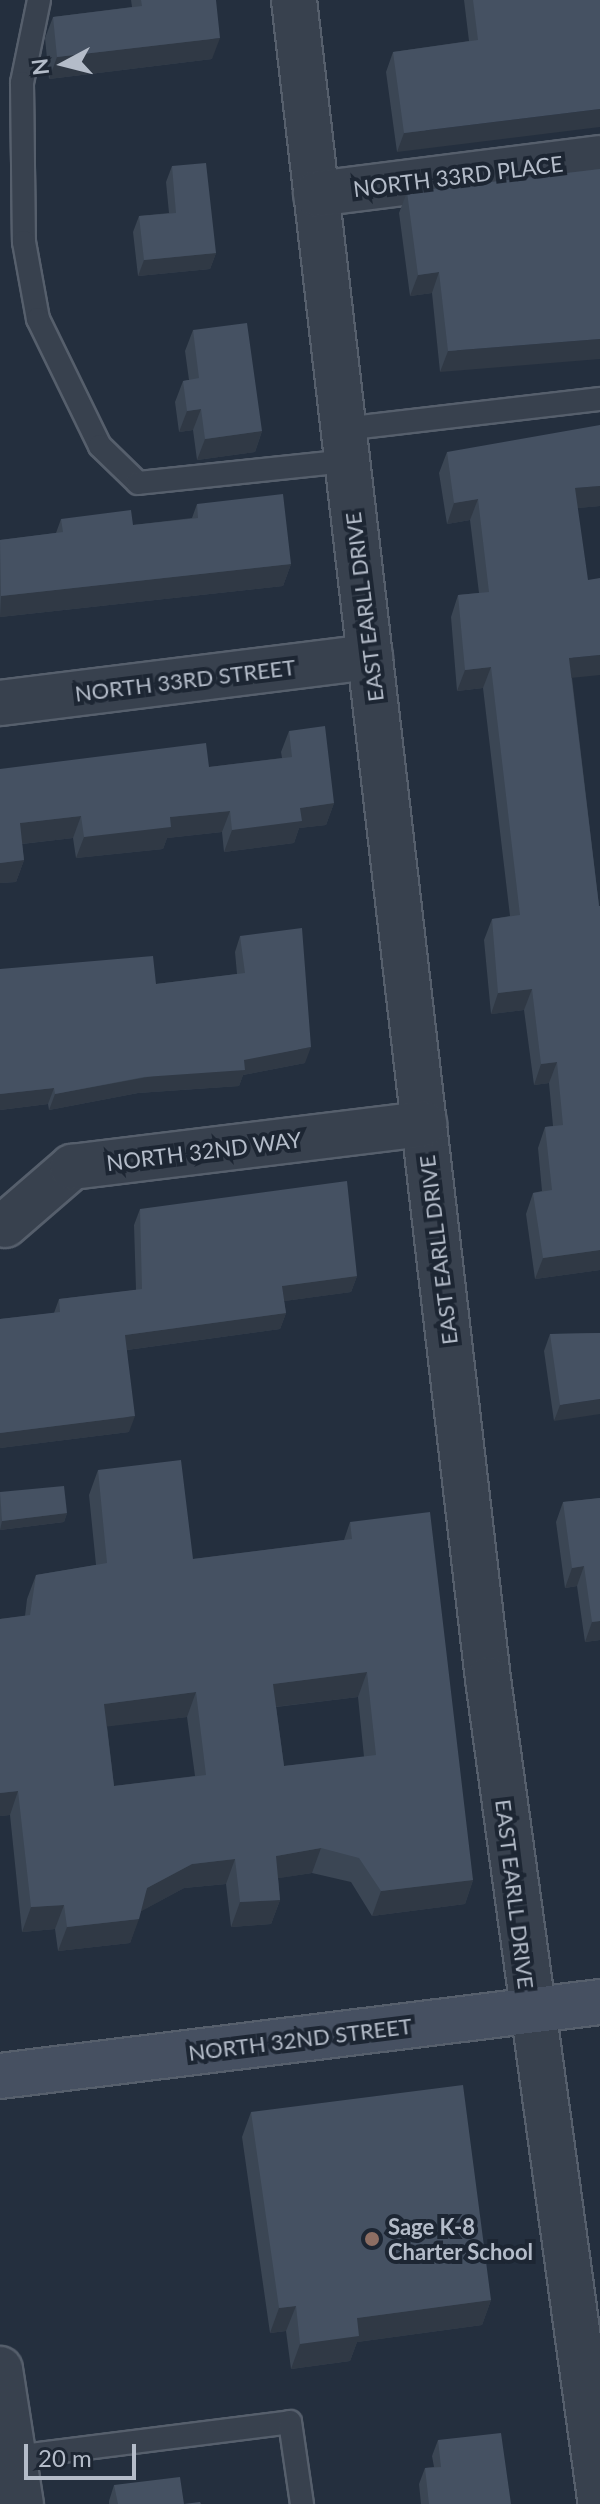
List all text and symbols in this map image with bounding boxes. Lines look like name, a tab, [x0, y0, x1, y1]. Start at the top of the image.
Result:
north arrow	[24, 24, 104, 104]
text: N	[25, 57, 54, 77]
street label: NORTH 33RD PLACE	[352, 150, 564, 202]
street label: EAST EARLL DRIVE	[339, 510, 389, 704]
street label: NORTH 33RD STREET	[73, 653, 297, 707]
street label: NORTH 32ND WAY	[105, 1126, 303, 1176]
street label: EAST EARLL DRIVE	[413, 1153, 463, 1347]
street label: EAST EARLL DRIVE	[490, 1797, 540, 1991]
street label: NORTH 32ND STREET	[187, 2012, 413, 2066]
place label: Sage K-8 Charter School	[388, 2213, 534, 2264]
marker: Sage K-8 Charter School	[363, 2230, 381, 2248]
scale bar	[28, 2428, 140, 2478]
text: 20 m	[38, 2443, 92, 2472]

